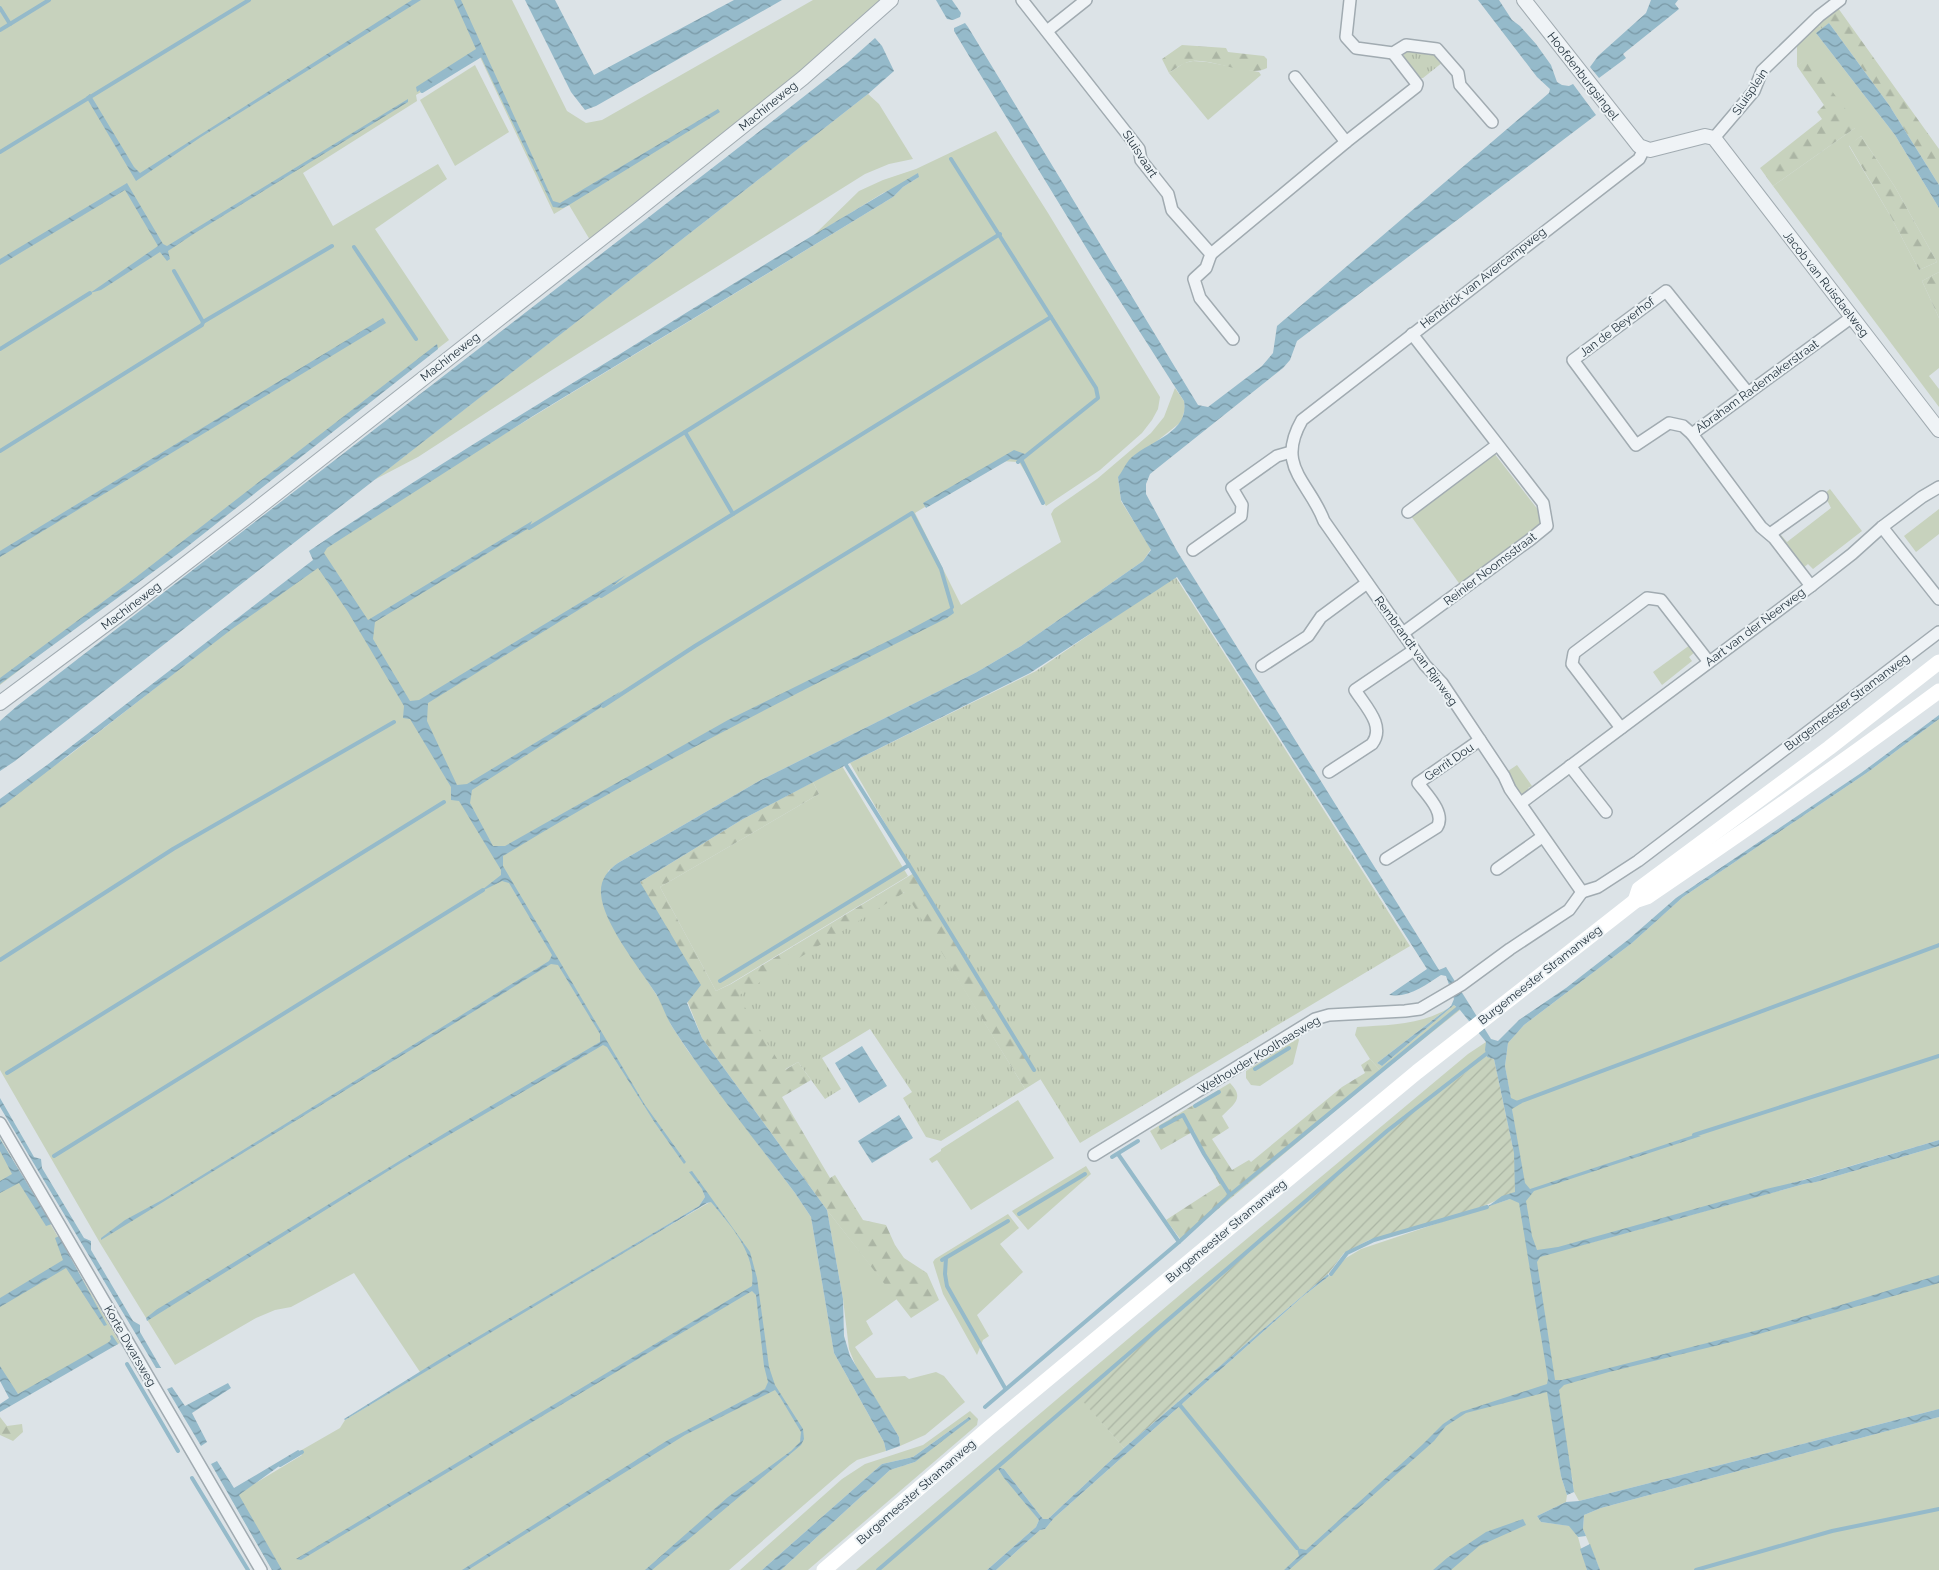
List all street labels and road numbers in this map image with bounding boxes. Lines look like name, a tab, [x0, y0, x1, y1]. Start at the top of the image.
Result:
street label: Hoofdenburgsingel	[1544, 29, 1622, 123]
street label: Sluisplein	[1729, 66, 1771, 118]
street label: Machineweg	[736, 78, 800, 134]
street label: Sluisvaart	[1120, 128, 1160, 180]
street label: Hendrick van Avercampweg	[1417, 225, 1549, 331]
street label: Jacob van Ruisdaelweg	[1780, 228, 1872, 340]
street label: Jan de Beyerhof	[1577, 294, 1658, 360]
street label: Machineweg	[418, 330, 482, 384]
street label: Abraham Rademakerstraat	[1693, 337, 1821, 435]
street label: Reinier Noomsstraat	[1441, 530, 1539, 608]
street label: Machineweg	[98, 579, 164, 633]
street label: Aart van der Neerweg	[1702, 585, 1808, 669]
street label: Rembrandt van Rijnweg	[1372, 594, 1460, 708]
street label: Burgemeester Stramanweg	[1782, 650, 1912, 754]
street label: Gerrit Dou	[1422, 740, 1476, 784]
street label: Burgemeester Stramanweg	[1475, 922, 1605, 1028]
street label: Wethouder Koolhaasweg	[1195, 1013, 1323, 1097]
street label: Burgemeester Stramanweg	[1163, 1177, 1289, 1285]
street label: Korte Dwarsweg	[101, 1303, 159, 1389]
street label: Burgemeester Stramanweg	[854, 1437, 978, 1547]

